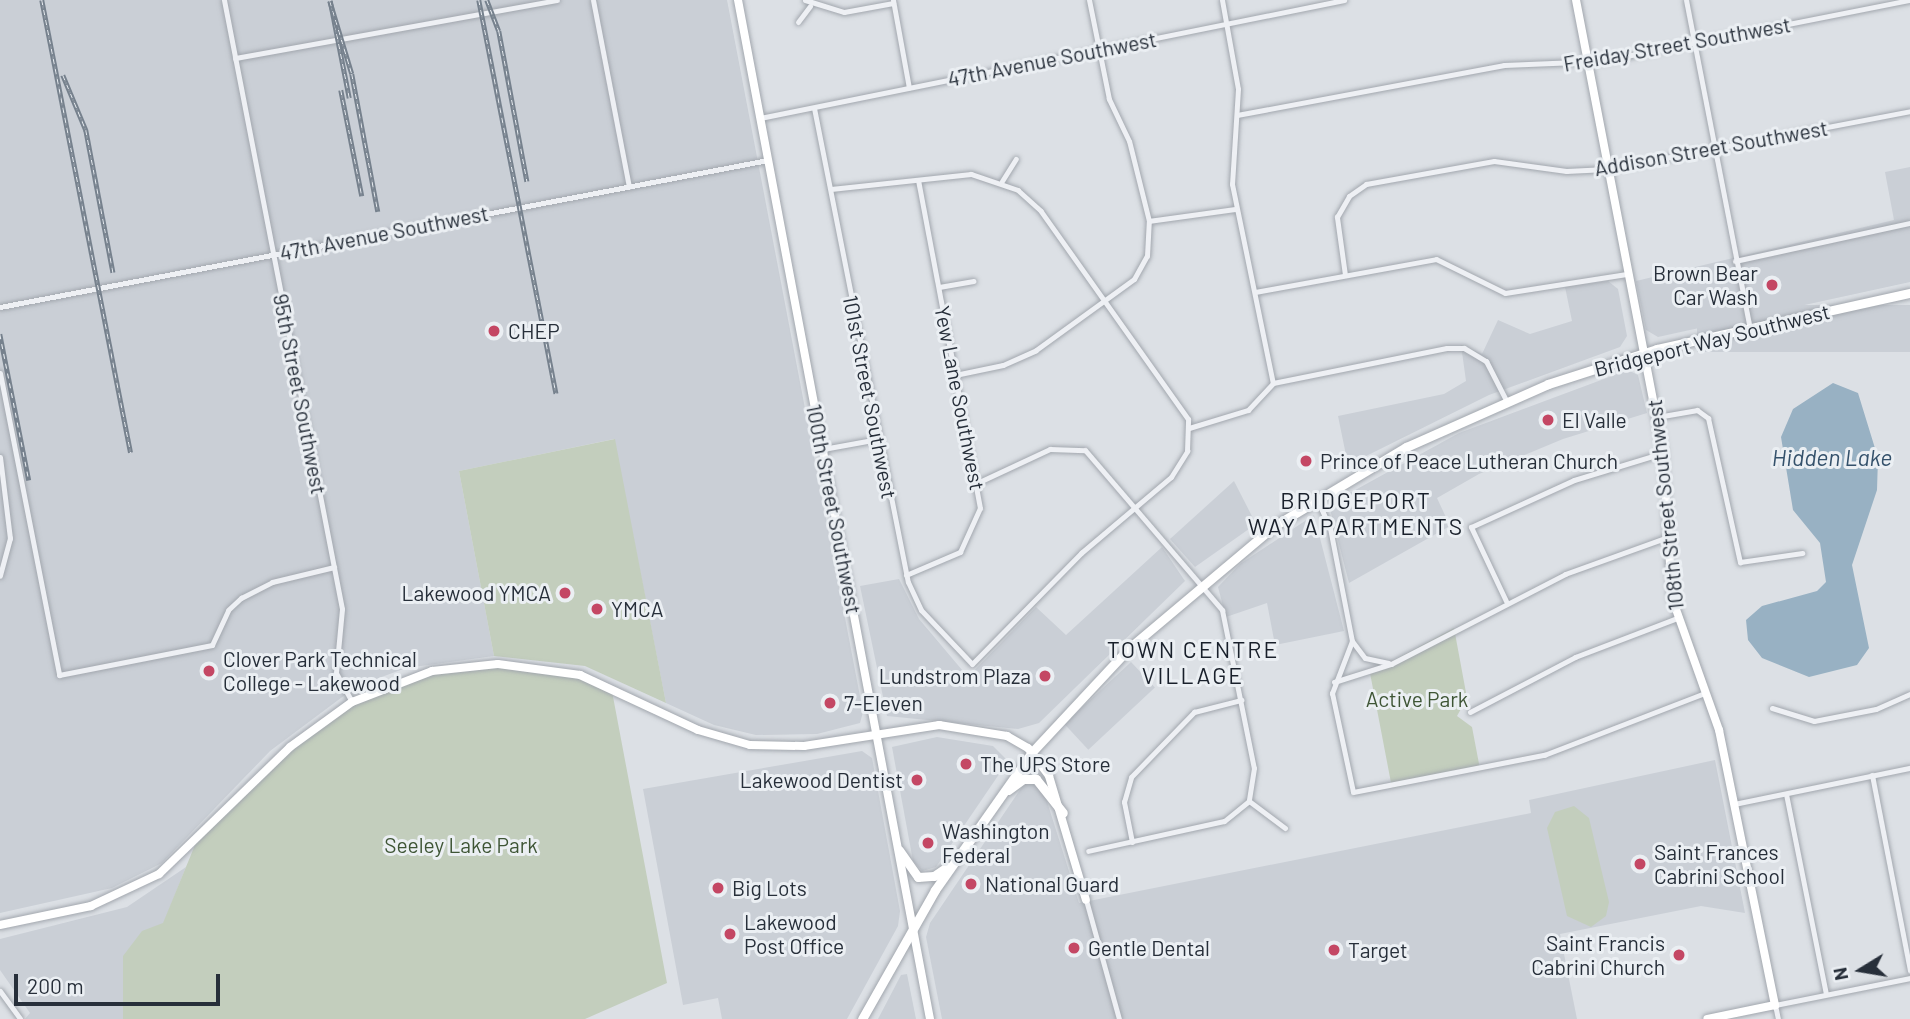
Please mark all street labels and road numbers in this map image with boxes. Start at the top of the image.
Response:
street label: Freiday Street Southwest [1561,12,1793,76]
street label: 47th Avenue Southwest [945,26,1159,92]
street label: Addison Street Southwest [1592,115,1830,181]
street label: 47th Avenue Southwest [277,200,491,266]
street label: 95th Street Southwest [268,292,332,496]
street label: 101st Street Southwest [838,293,902,501]
street label: Bridgeport Way Southwest [1592,299,1832,381]
street label: Yew Lane Southwest [930,304,990,492]
street label: 108th Street Southwest [1641,398,1689,612]
street label: 100th Street Southwest [801,402,867,616]

